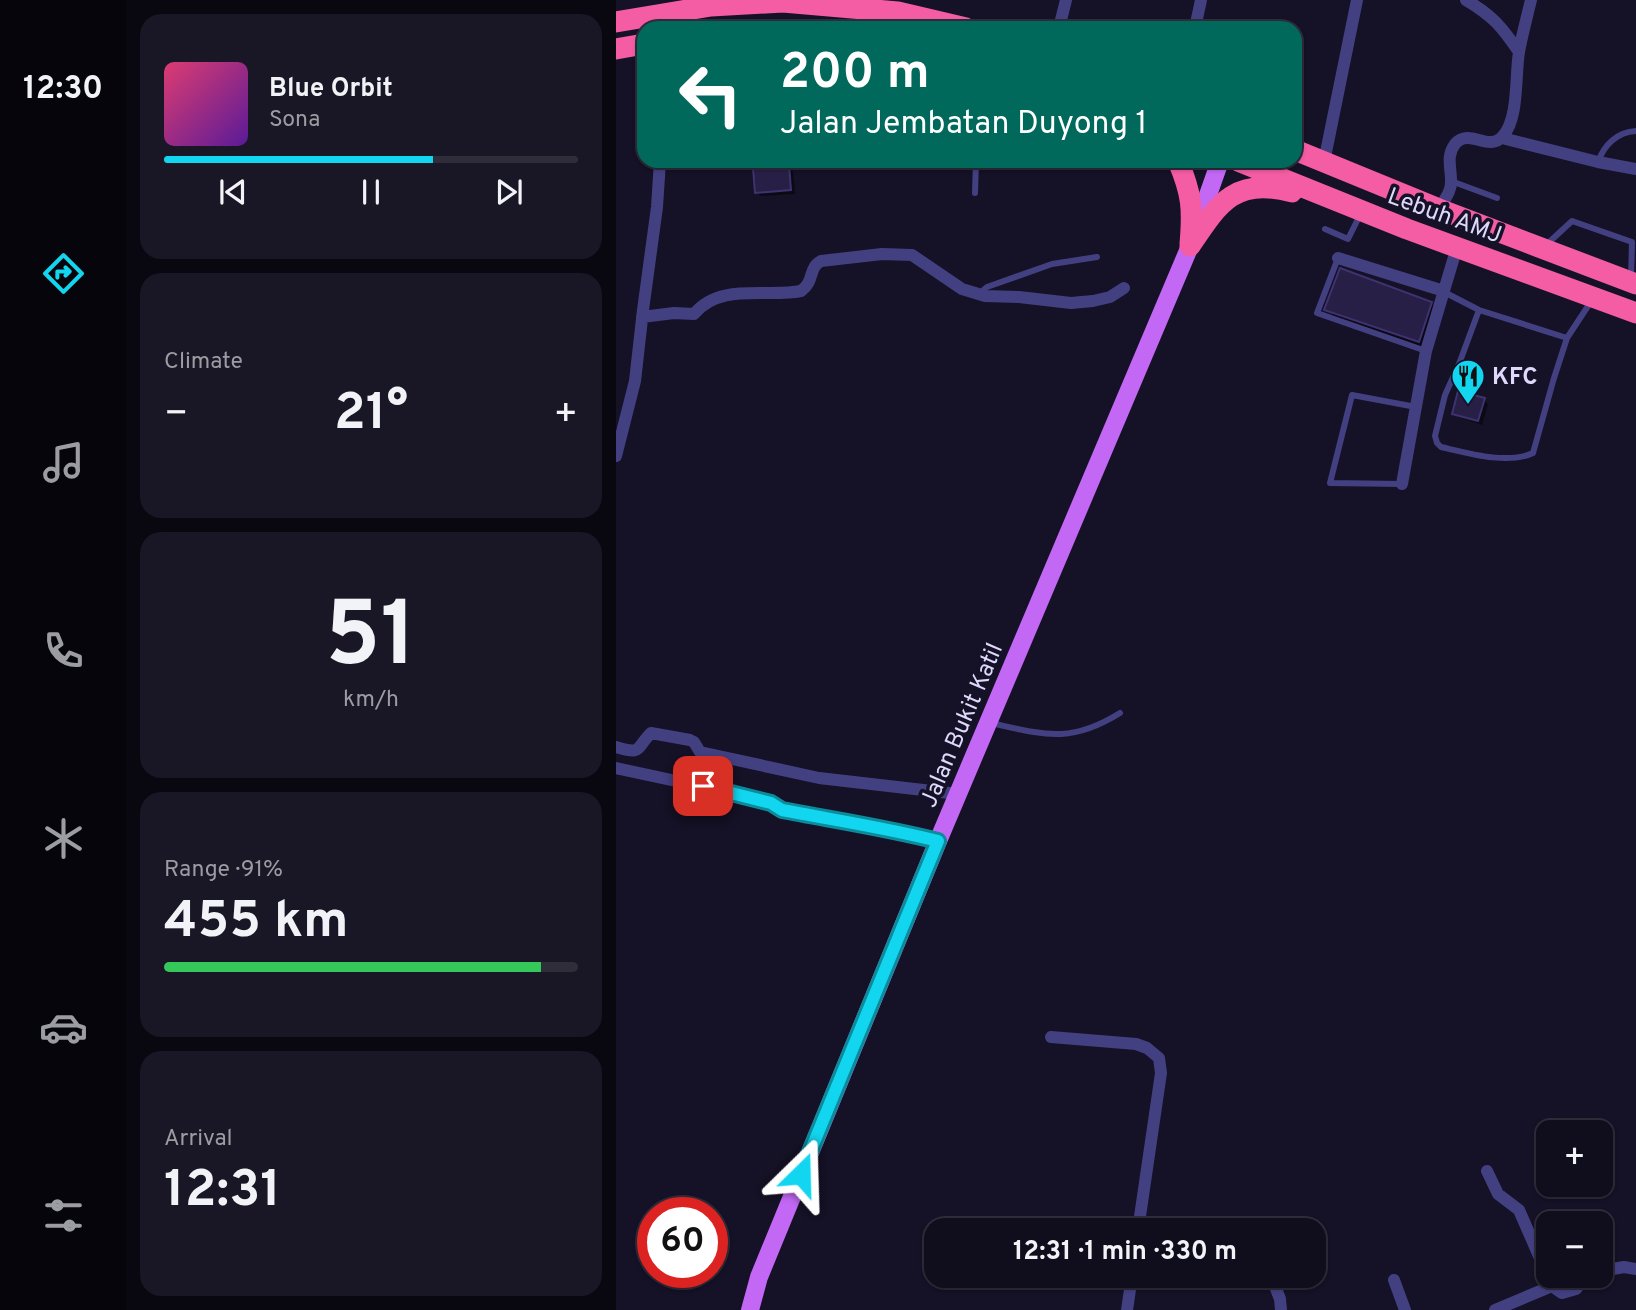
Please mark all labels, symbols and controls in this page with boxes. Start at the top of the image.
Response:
text: 200 m [780,44,930,106]
icon: left [665,49,756,140]
text: 12:30 [23,70,103,110]
text: Blue Orbit [269,73,393,106]
text: Jalan Jembatan Duyong 1 [780,105,1148,145]
text: Sona [269,106,320,135]
icon: previous [214,173,252,211]
icon: pause [352,173,390,211]
icon: next [490,173,528,211]
street label: Lebuh AMJ [1383,182,1506,251]
icon: directions [39,249,88,298]
text: Climate [164,348,243,377]
restaurant icon: KFC [1449,357,1487,406]
place label: KFC [1492,363,1538,393]
text: 21° [334,382,408,448]
text: − [164,391,189,440]
text: + [553,391,578,440]
icon: music [39,438,88,487]
text: 51 [325,583,417,698]
icon: phone [39,626,88,675]
street label: Jalan Bukit Katil [915,639,1011,812]
text: km/h [343,686,399,715]
pin [673,756,733,816]
icon: arrive [684,767,722,805]
icon: climate [39,814,88,863]
text: Range · 91% [164,856,283,885]
text: 455 km [164,890,349,956]
icon: car [39,1003,88,1052]
map controls [1536,1120,1613,1288]
button: + [1536,1120,1613,1197]
text: Arrival [164,1125,233,1154]
position arrow [764,1137,838,1211]
text: 12:31 [164,1159,281,1225]
icon: filters [39,1191,88,1240]
speed limit sign: 60 [637,1197,728,1288]
button: − [1536,1211,1613,1288]
text: 12:31 · 1 min · 330 m [1013,1236,1237,1269]

